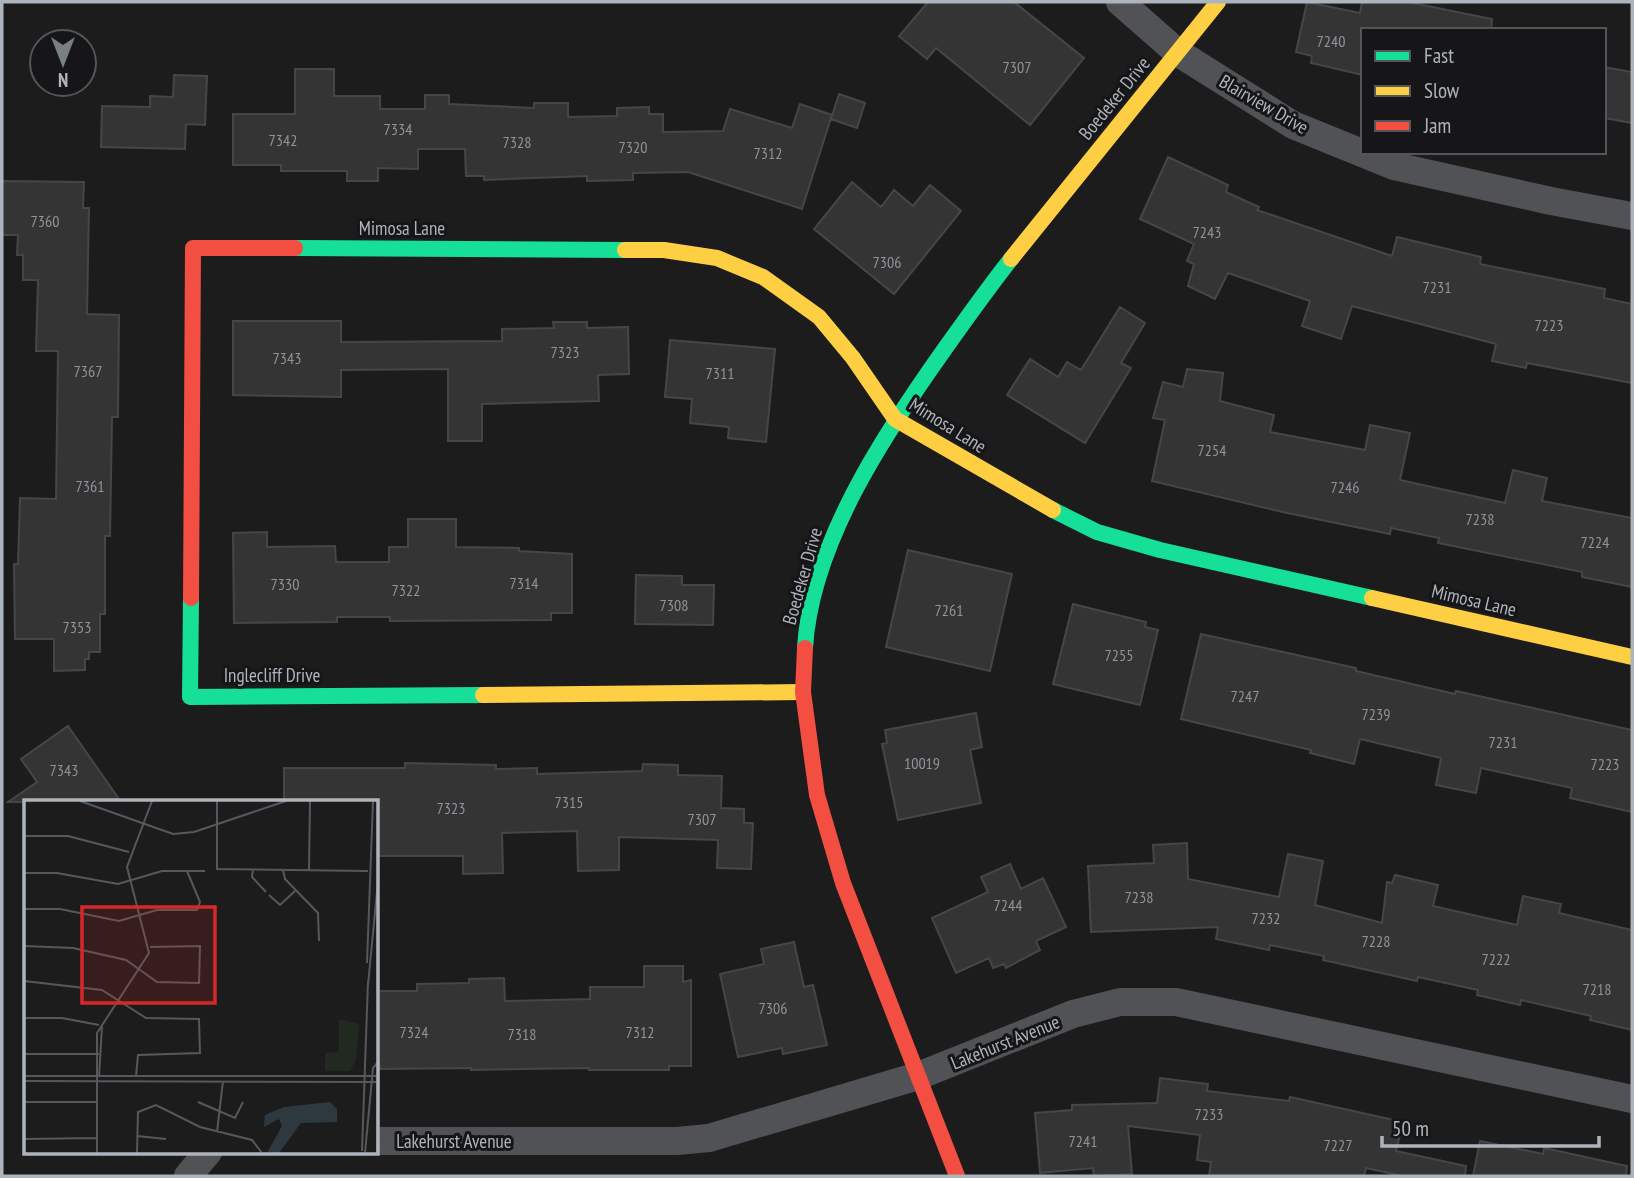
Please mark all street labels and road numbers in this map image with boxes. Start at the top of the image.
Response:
street label: Boedeker Drive [1073,52,1155,144]
street label: Blairview Drive [1215,69,1313,139]
street label: Mimosa Lane [359,216,445,240]
street label: Mimosa Lane [905,392,991,458]
street label: Boedeker Drive [777,525,827,627]
street label: Mimosa Lane [1429,579,1519,621]
street label: Inglecliff Drive [224,663,321,687]
street label: Lakehurst Avenue [947,1009,1063,1075]
street label: Lakehurst Avenue [396,1129,512,1153]

